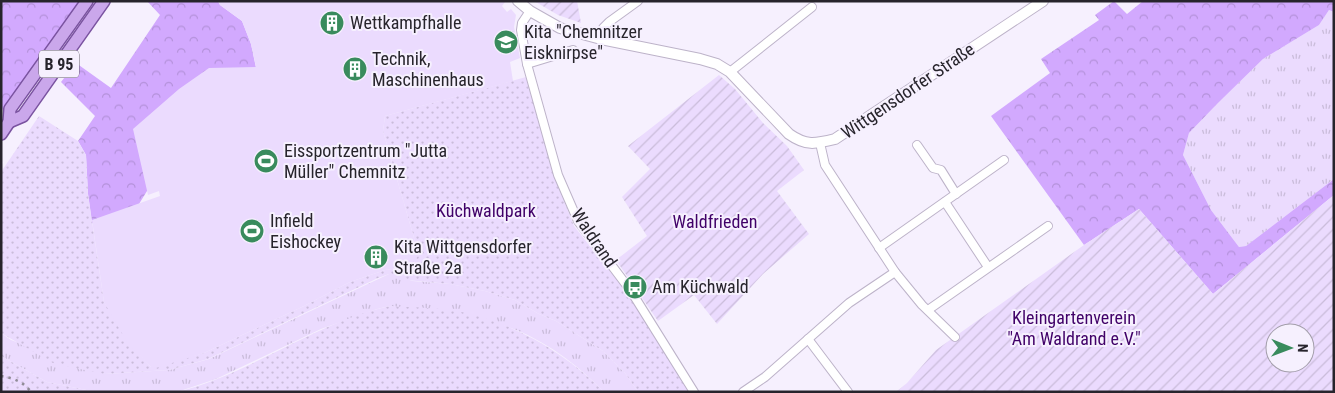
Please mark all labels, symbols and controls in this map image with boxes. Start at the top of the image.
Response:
building icon: Wettkampfhalle [319,10,345,36]
place label: Wettkampfhalle [350,12,461,33]
place label: Kita "Chemnitzer Eisknirpse" [524,21,643,63]
school or university icon: Kita "Chemnitzer Eisknirpse" [493,29,519,55]
street label: Wittgensdorfer Straße [837,38,978,143]
place label: Technik, Maschinenhaus [372,48,484,90]
road number: B 95 [39,51,79,78]
building icon: Technik, Maschinenhaus [342,56,368,82]
place label: Eissportzentrum "Jutta Müller" Chemnitz [284,140,447,182]
sports icon: Eissportzentrum "Jutta Müller" Chemnitz [253,148,279,174]
park label: Küchwaldpark [436,200,536,221]
street label: Waldrand [567,204,622,271]
place label: Infield Eishockey [270,210,342,252]
park label: Waldfrieden [673,211,757,232]
sports icon: Infield Eishockey [239,218,265,244]
place label: Kita Wittgensdorfer Straße 2a [394,236,532,278]
building icon: Kita Wittgensdorfer Straße 2a [363,244,389,270]
bus stop icon: Am Küchwald [622,274,648,300]
place label: Am Küchwald [652,276,749,297]
park label: Kleingartenverein "Am Waldrand e.V." [1007,307,1141,349]
north arrow [1265,323,1315,373]
text: N [1295,344,1311,353]

